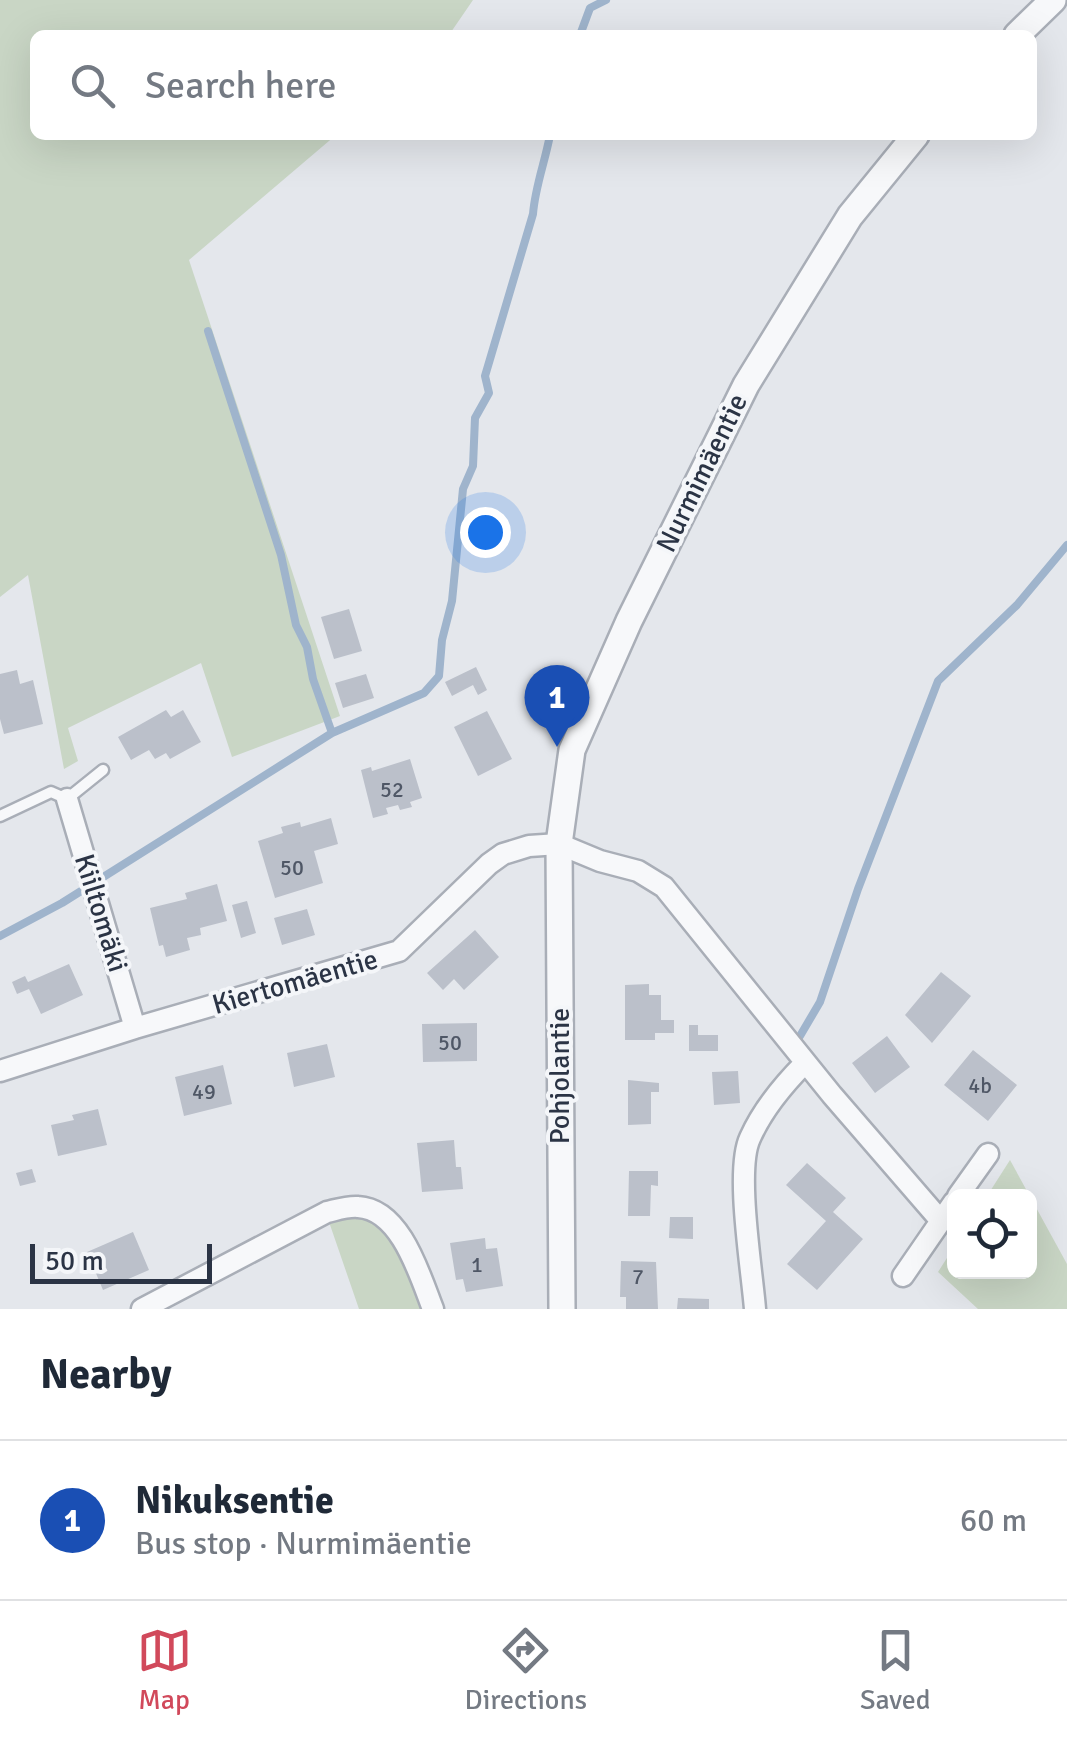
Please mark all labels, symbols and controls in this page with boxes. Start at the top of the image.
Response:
search box [30,30,1037,140]
icon: search [65,58,120,113]
text: Search here [145,62,337,109]
street label: Nurmimäentie [649,388,755,558]
your location [460,507,511,558]
pin: 1 [524,664,590,747]
house number: 52 [380,776,404,803]
street label: Kiiltomäki [67,850,135,976]
house number: 50 [280,854,304,881]
street label: Kiertomäentie [208,942,382,1022]
street label: Pohjolantie [543,1008,577,1144]
house number: 50 [438,1029,462,1056]
house number: 4b [968,1072,992,1099]
house number: 49 [192,1078,216,1105]
map controls [947,1189,1037,1279]
button: locate [947,1189,1037,1279]
scale bar [30,1239,212,1284]
text: 50 m [45,1244,104,1278]
house number: 1 [471,1251,483,1278]
house number: 7 [632,1263,644,1290]
text: Nearby [40,1349,172,1400]
text: Nikuksentie [135,1477,334,1524]
text: 1 [64,1501,81,1540]
text: 60 m [960,1501,1027,1540]
text: Bus stop · Nurmimäentie [135,1524,472,1563]
tab: Map [137,1623,192,1717]
tab: Directions [465,1623,587,1717]
tab: Saved [860,1623,930,1717]

